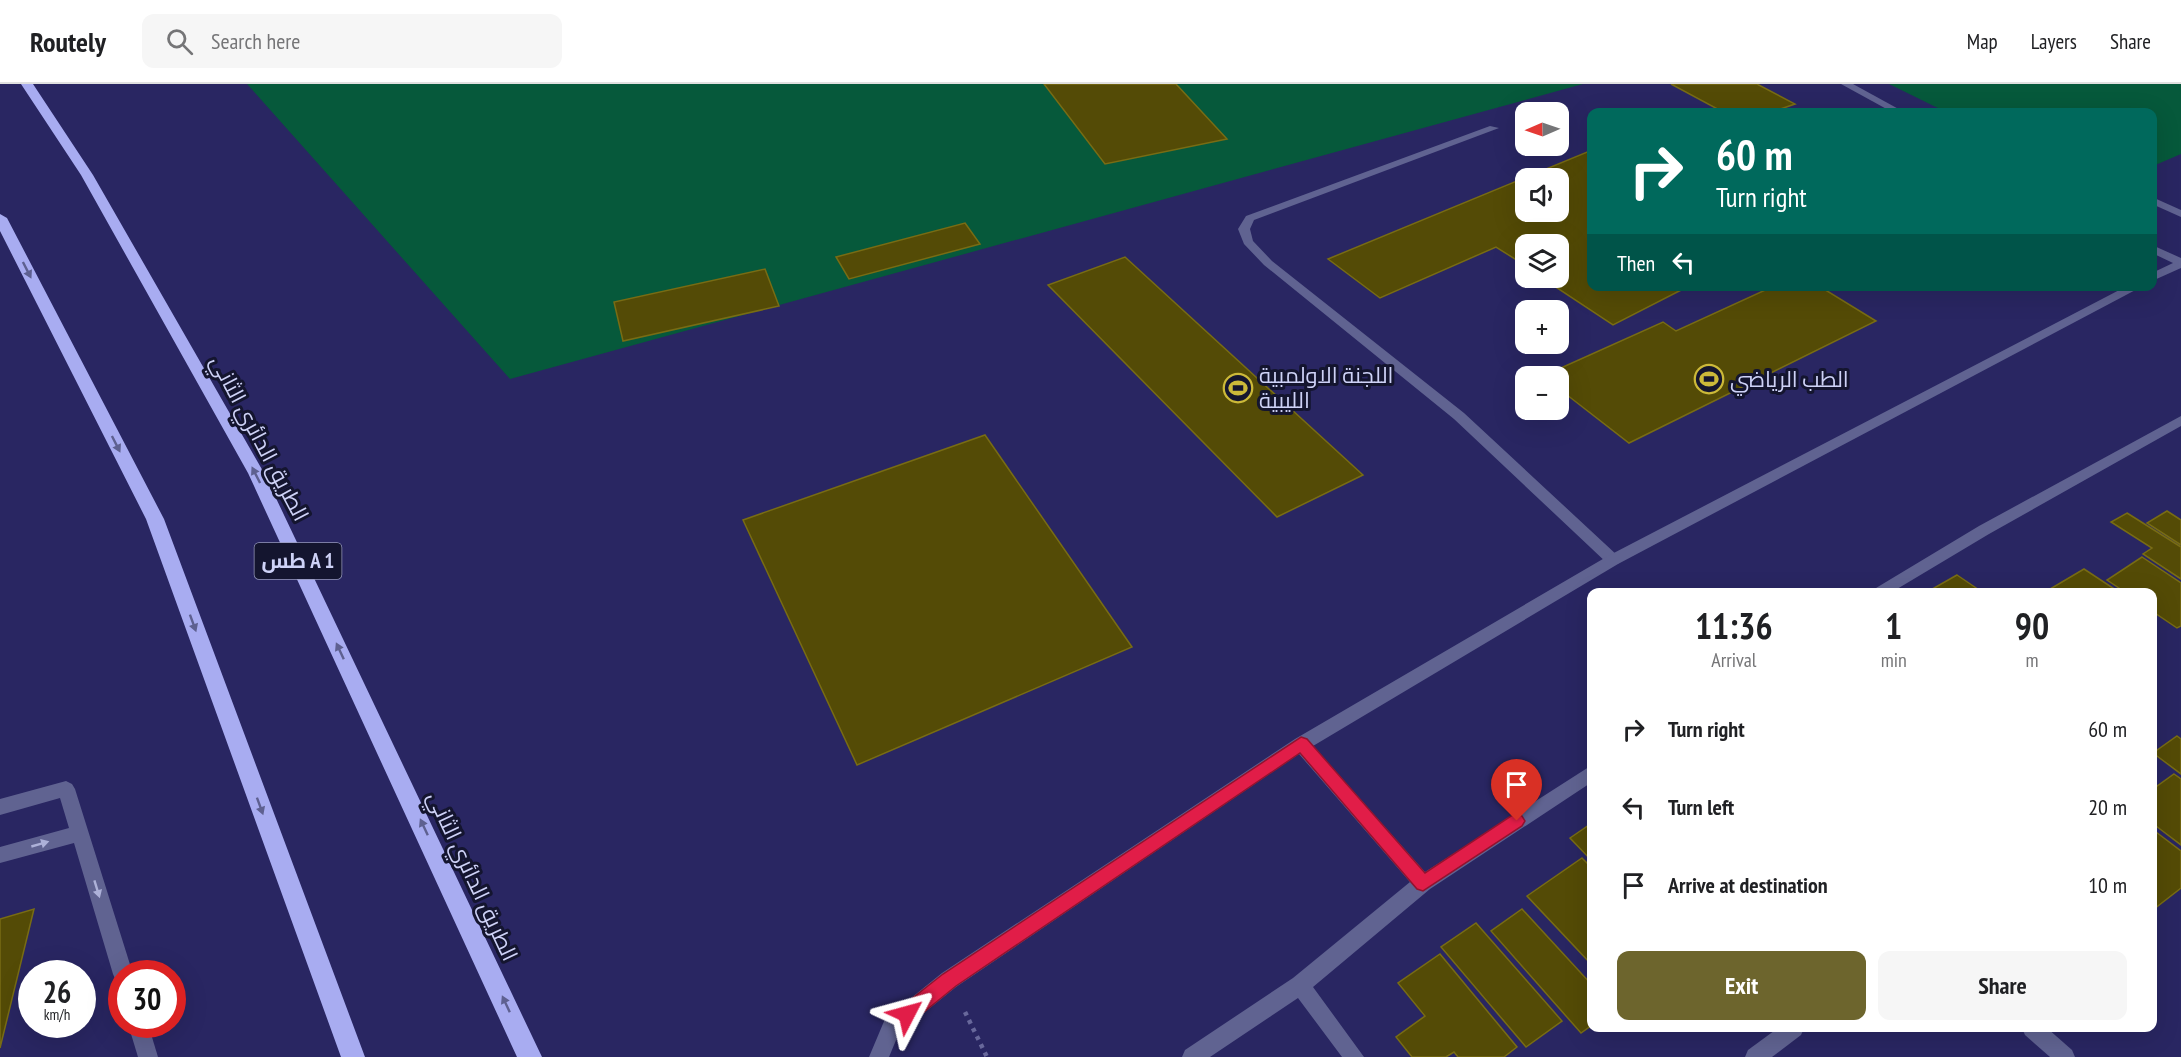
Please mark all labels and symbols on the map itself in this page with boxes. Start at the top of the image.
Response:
north arrow [1515,102,1569,156]
one-way arrow [22,262,32,279]
street label: الطريق الدائري الثاني [202,350,316,527]
place label: اللجنة الاولمبية الليبية [1259,361,1393,414]
sports icon: الطب الرياضي [1693,363,1725,395]
place label: الطب الرياضي [1730,365,1849,396]
sports icon: اللجنة الاولمبية الليبية [1222,372,1254,404]
one-way arrow [112,435,121,452]
one-way arrow [252,466,261,483]
road number: طس A 1 [254,543,342,579]
one-way arrow [188,614,198,632]
one-way arrow [336,642,345,659]
pin [1491,759,1542,821]
street label: الطريق الدائري الثاني [419,787,525,966]
one-way arrow [255,797,265,815]
one-way arrow [419,817,429,835]
one-way arrow [31,839,49,848]
one-way arrow [92,880,102,898]
speed limit sign: 30 [108,960,186,1038]
position arrow [875,982,939,1046]
one-way arrow [501,995,510,1012]

